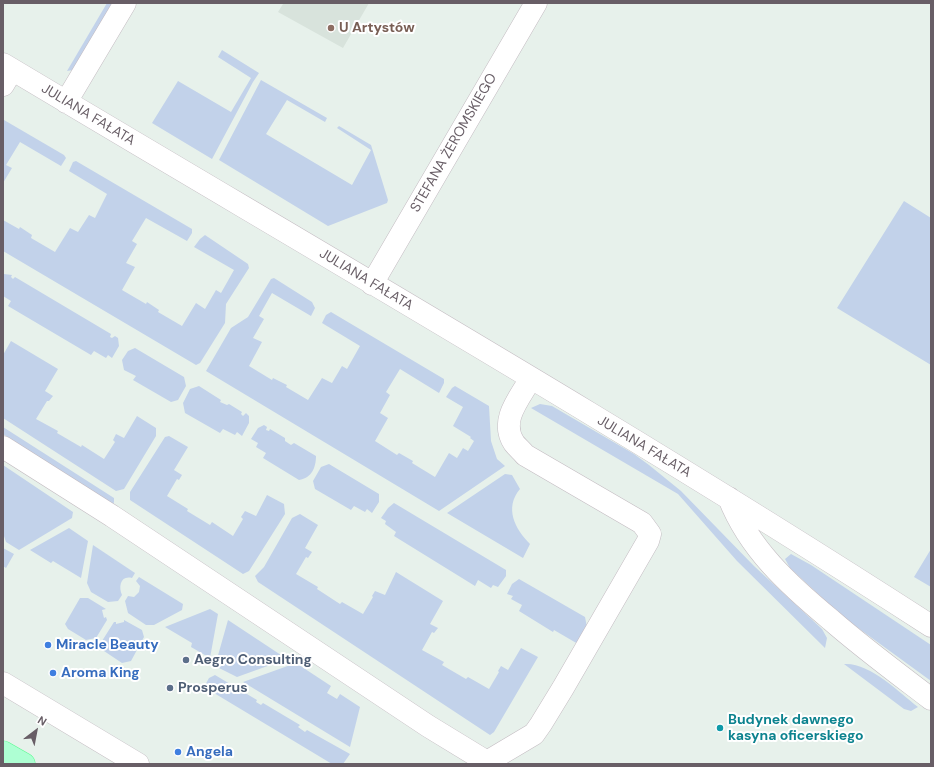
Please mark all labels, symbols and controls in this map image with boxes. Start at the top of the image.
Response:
place label: U Artystów [339,20,415,36]
marker: U Artystów [326,23,336,33]
street label: STEFANA ŻEROMSKIEGO [407,71,501,215]
street label: JULIANA FAŁATA [38,80,138,150]
street label: JULIANA FAŁATA [316,245,416,315]
street label: JULIANA FAŁATA [594,412,694,482]
place label: Miracle Beauty [56,637,159,653]
marker: Miracle Beauty [43,640,53,650]
place label: Aegro Consulting [194,652,312,668]
marker: Aegro Consulting [181,655,191,665]
place label: Aroma King [61,665,140,681]
marker: Aroma King [48,668,58,678]
place label: Prosperus [178,680,248,696]
marker: Prosperus [165,683,175,693]
north arrow [16,711,56,751]
place label: Budynek dawnego kasyna oficerskiego [728,712,864,744]
text: N [35,713,49,729]
marker: Budynek dawnego kasyna oficerskiego [715,723,725,733]
place label: Angela [186,744,233,760]
marker: Angela [173,747,183,757]

